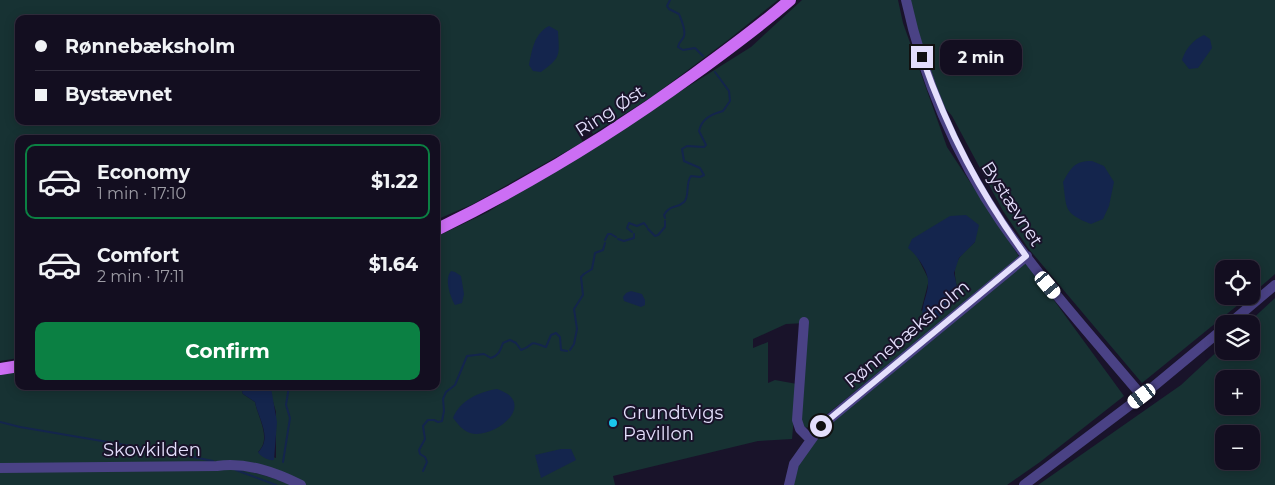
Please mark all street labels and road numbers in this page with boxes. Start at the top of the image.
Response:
street label: Ring Øst [571,80,649,142]
street label: Bystævnet [976,157,1048,251]
street label: Rønnebæksholm [840,275,974,393]
street label: Skovkilden [103,439,201,461]

